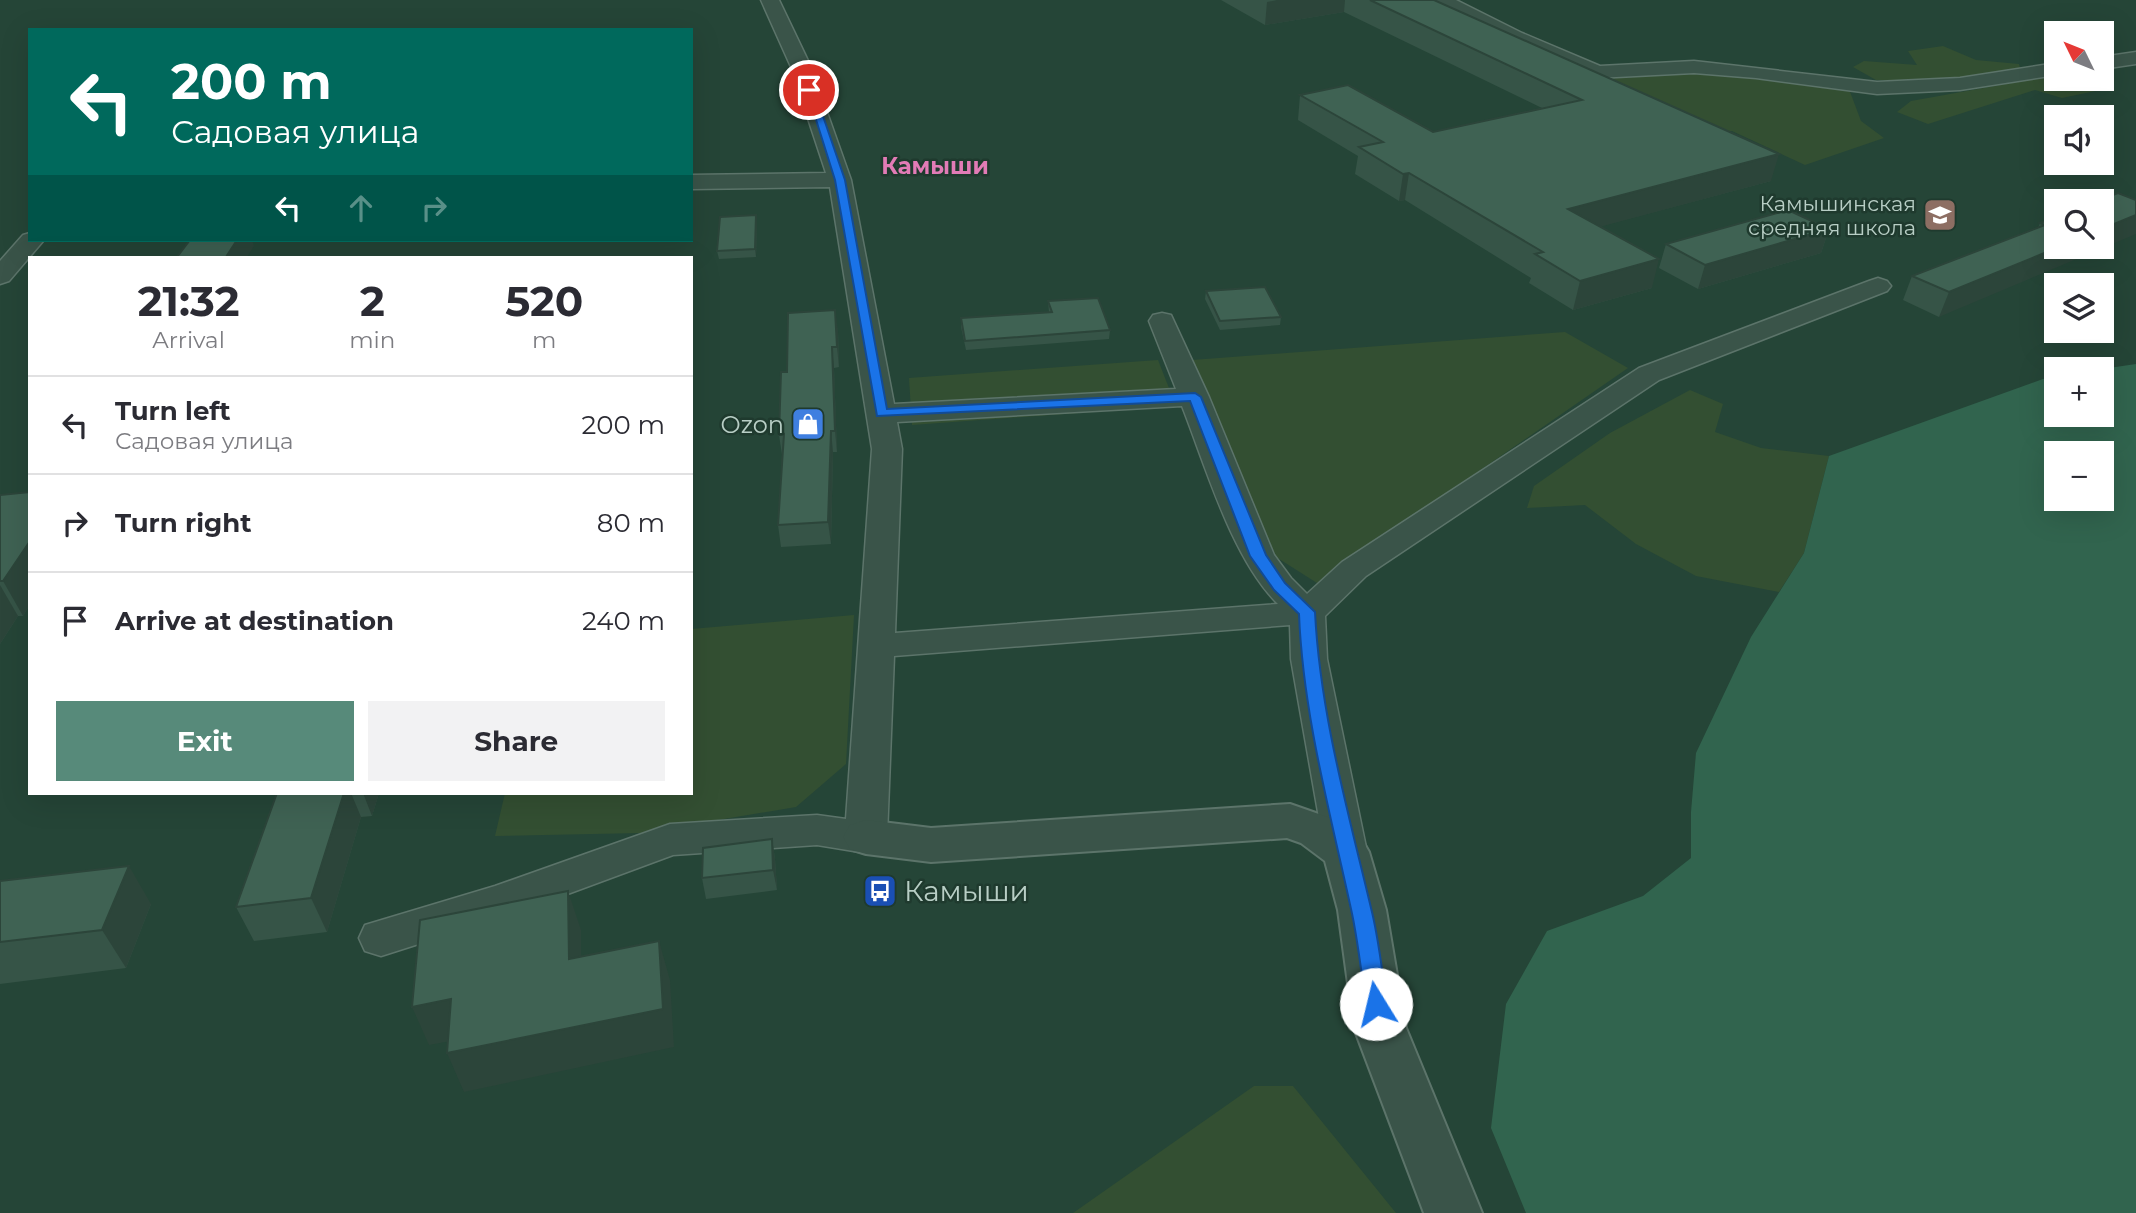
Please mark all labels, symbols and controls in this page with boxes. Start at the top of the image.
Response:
north arrow [2044,21,2114,91]
map controls [2044,21,2114,511]
text: 200 m [171,52,332,111]
icon: left [56,56,147,147]
pin [779,60,839,120]
icon: arrive [790,71,828,109]
button: sound [2044,105,2114,175]
text: Садовая улица [171,112,419,151]
district label: Камыши [881,152,989,180]
icon: left [269,189,307,227]
icon: ahead [342,189,380,227]
icon: right [415,189,453,227]
button: search [2044,189,2114,259]
place label: Камышинская средняя школа [1748,191,1916,240]
school or university icon: Камышинская средняя школа [1921,196,1959,234]
button: layers [2044,273,2114,343]
text: 21:32 [138,275,239,327]
text: 2 [360,275,385,327]
text: 520 [505,275,583,327]
text: Arrival [152,326,225,354]
text: min [349,326,395,354]
text: m [532,326,556,354]
button: + [2044,357,2114,427]
text: Turn left [115,395,231,427]
shop icon: Ozon [789,405,827,443]
icon: left [56,406,94,444]
text: 200 m [581,409,665,441]
place label: Ozon [721,410,784,439]
text: Садовая улица [115,427,293,455]
button: − [2044,441,2114,511]
icon: right [56,504,94,542]
text: Turn right [115,507,251,539]
text: 80 m [597,507,665,539]
icon: arrive [56,602,94,640]
text: Arrive at destination [115,605,394,637]
text: 240 m [582,605,665,637]
button: Exit [56,701,354,781]
button: Share [368,701,665,781]
bus stop icon: Камыши [861,872,899,910]
place label: Камыши [904,874,1029,908]
position arrow [1339,967,1413,1041]

